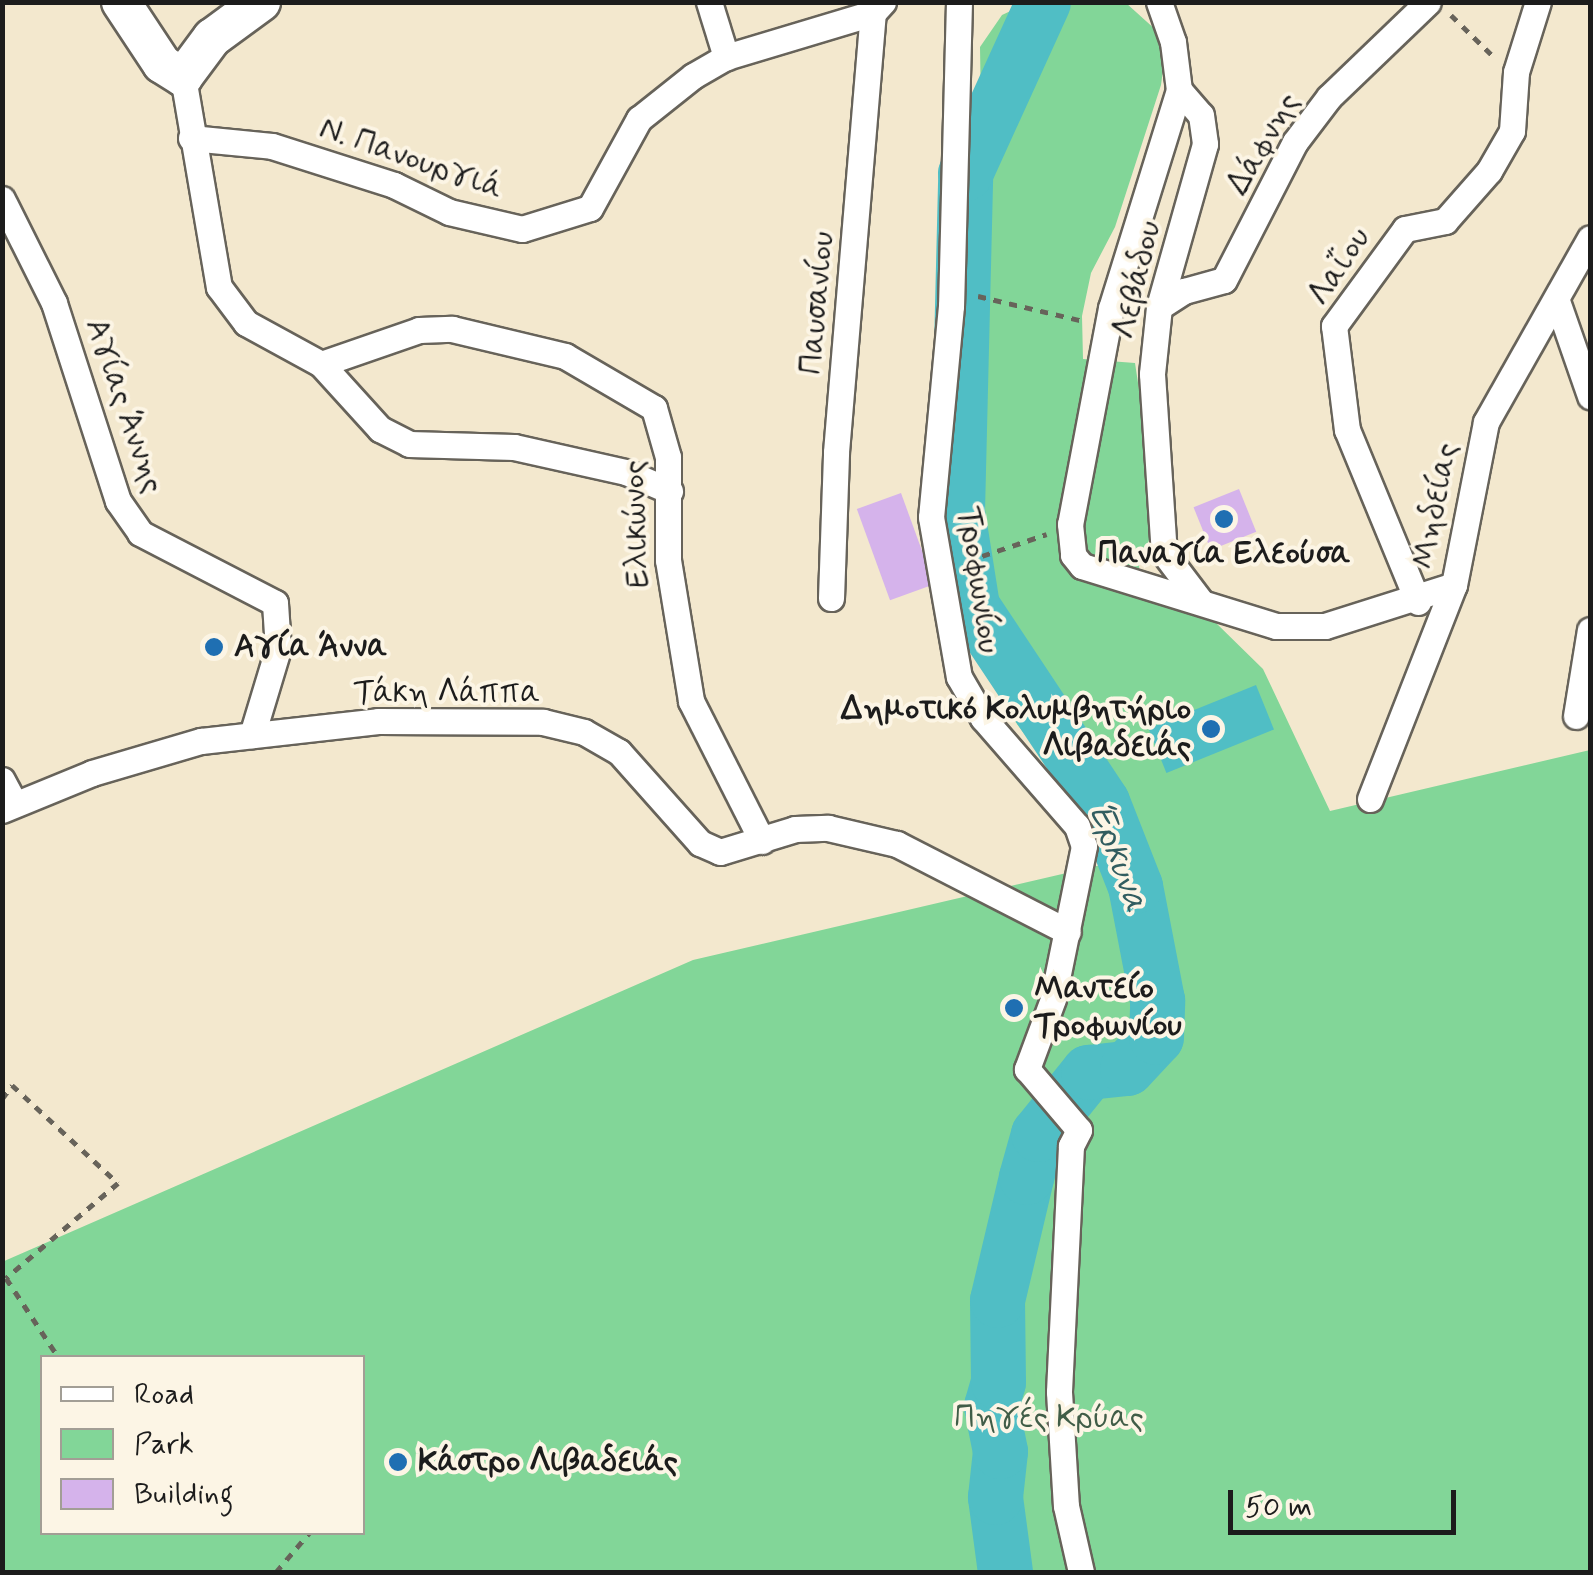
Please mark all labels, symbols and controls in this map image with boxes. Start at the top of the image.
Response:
street label: Δάφνης [1219,86,1309,202]
street label: Ν. Πανουργιά [314,110,508,208]
street label: Λεβάδου [1106,217,1170,343]
street label: Λαΐου [1301,221,1379,313]
street label: Παυσανίου [793,230,843,376]
street label: Αγίας Άννης [76,314,172,498]
street label: Μηδείας [1405,440,1467,572]
street label: Ελικώνος [616,459,658,589]
street label: Τροφωνίου [949,504,1007,656]
marker: Παναγία Ελεούσα [1213,508,1235,530]
place label: Παναγία Ελεούσα [1097,535,1351,573]
place label: Αγία Άννα [234,628,388,666]
marker: Αγία Άννα [203,636,225,658]
street label: Τάκη Λάππα [354,674,540,712]
place label: Δημοτικό Κολυμβητήριο Λιβαδειάς [841,692,1191,767]
marker: Δημοτικό Κολυμβητήριο Λιβαδειάς [1200,718,1222,740]
water label: Έρκυνα [1079,796,1157,918]
place label: Μαντείο Τροφωνίου [1034,971,1182,1046]
marker: Μαντείο Τροφωνίου [1003,997,1025,1019]
legend [40,1355,365,1535]
text: Road [134,1375,194,1414]
park label: Πηγές Κρύας [954,1399,1144,1437]
text: Park [134,1425,194,1464]
place label: Κάστρο Λιβαδειάς [418,1443,678,1481]
marker: Κάστρο Λιβαδειάς [387,1451,409,1473]
scale bar [1233,1470,1460,1532]
text: Building [134,1475,233,1514]
text: 50 m [1245,1488,1312,1527]

